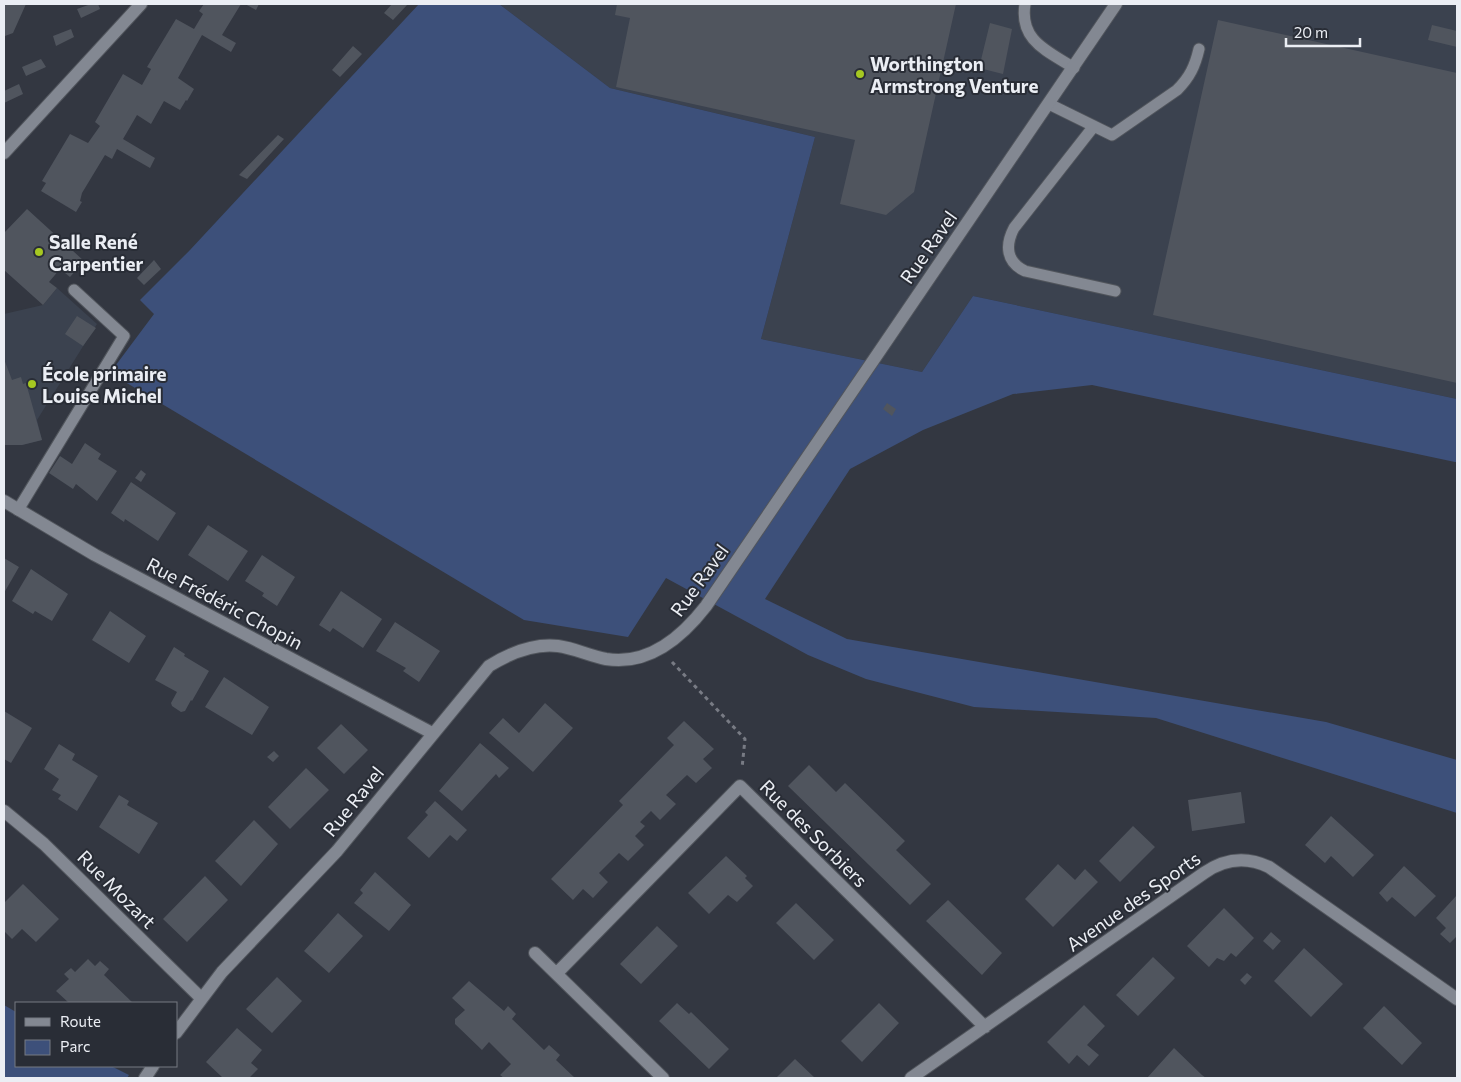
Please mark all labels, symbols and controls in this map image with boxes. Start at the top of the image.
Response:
scale bar [1286,15,1360,47]
text: 20 m [1294,23,1328,41]
place label: Worthington Armstrong Venture [870,52,1038,97]
marker: Worthington Armstrong Venture [854,68,866,80]
street label: Rue Ravel [895,206,961,288]
place label: Salle René Carpentier [49,230,143,275]
marker: Salle René Carpentier [33,246,45,258]
place label: École primaire Louise Michel [42,362,167,407]
marker: École primaire Louise Michel [26,378,38,390]
street label: Rue Ravel [665,539,733,621]
street label: Rue Frédéric Chopin [143,552,307,654]
street label: Rue Ravel [318,761,388,841]
street label: Rue des Sorbiers [756,775,872,891]
street label: Rue Mozart [73,845,161,933]
street label: Avenue des Sports [1062,846,1204,956]
legend [15,1002,178,1067]
text: Route [60,1012,101,1030]
text: Parc [60,1037,90,1055]

